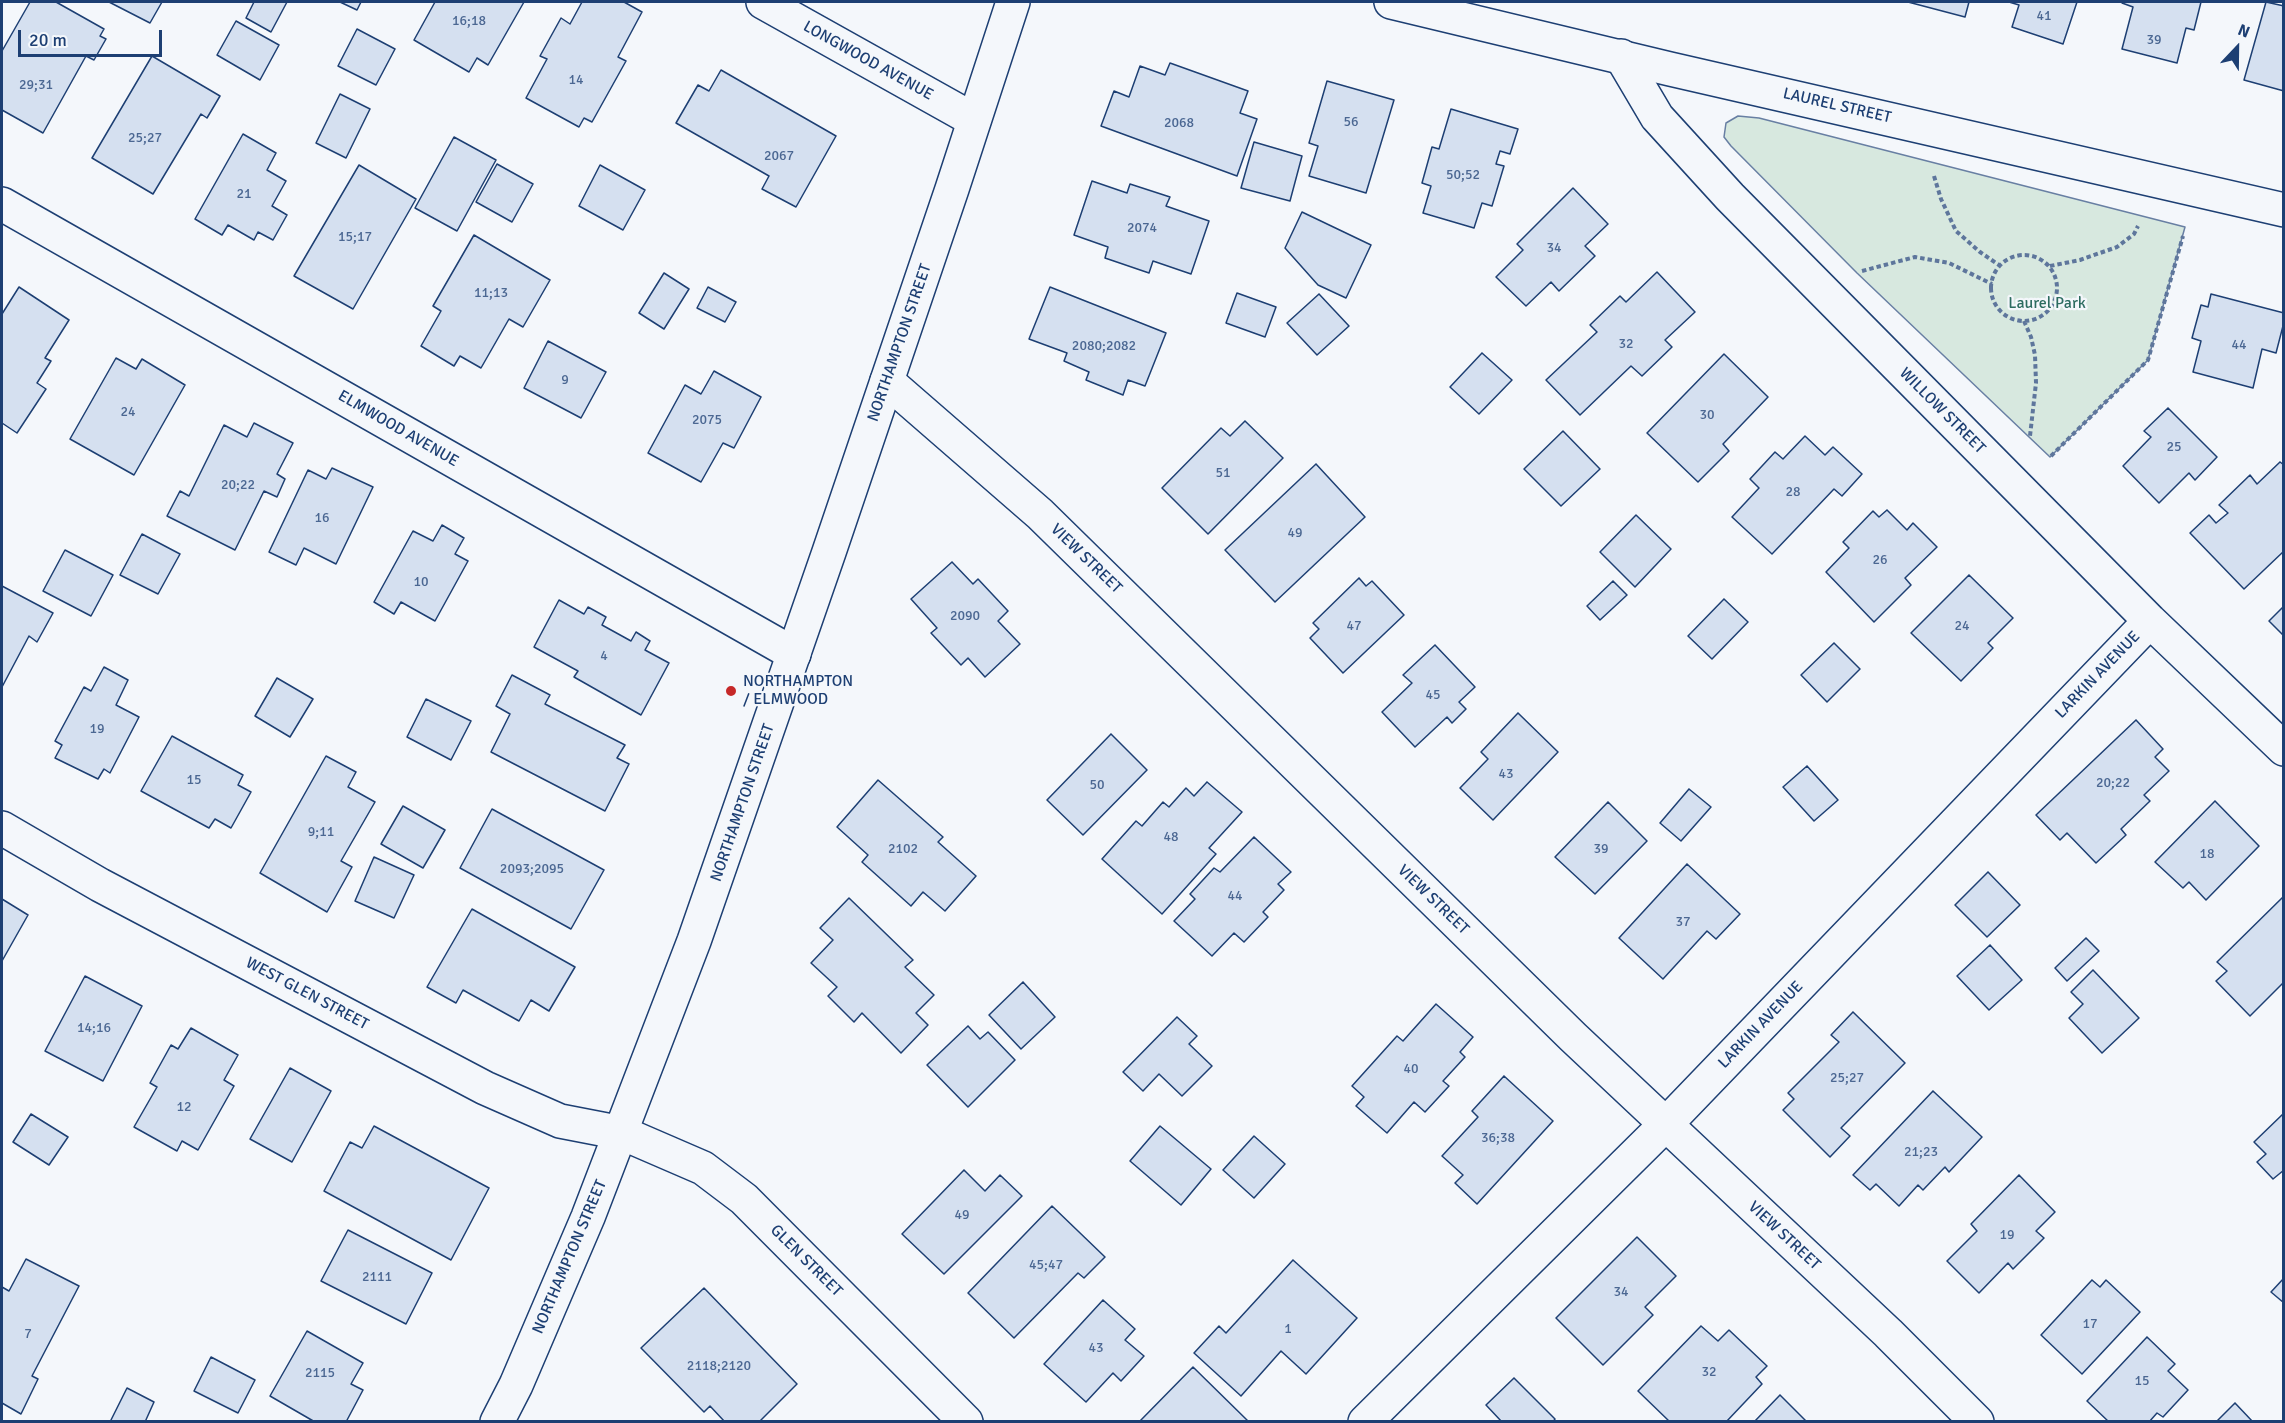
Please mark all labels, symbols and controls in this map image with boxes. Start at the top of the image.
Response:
house number: 41 [2036,8,2052,24]
house number: 16;18 [452,13,486,29]
street label: LONGWOOD AVENUE [800,17,936,105]
scale bar [21,18,165,56]
north arrow [2207,18,2267,78]
text: N [2235,20,2253,43]
text: 20 m [29,29,67,51]
house number: 39 [2146,32,2162,48]
house number: 14 [568,72,584,88]
house number: 29;31 [19,77,53,93]
street label: LAUREL STREET [1781,84,1893,128]
house number: 56 [1343,114,1359,130]
house number: 2068 [1164,115,1194,131]
house number: 25;27 [128,130,162,146]
house number: 2067 [764,148,794,164]
house number: 50;52 [1446,167,1480,183]
house number: 21 [236,186,252,202]
house number: 2074 [1127,220,1157,236]
house number: 15;17 [338,229,372,245]
house number: 34 [1546,240,1562,256]
street label: NORTHAMPTON STREET [864,262,936,424]
house number: 11;13 [474,285,508,301]
park label: Laurel Park [2008,294,2086,314]
house number: 32 [1618,336,1634,352]
house number: 44 [2231,337,2247,353]
house number: 2080;2082 [1072,338,1136,354]
street label: WILLOW STREET [1895,364,1989,458]
house number: 9 [561,372,569,388]
street label: ELMWOOD AVENUE [334,387,462,471]
house number: 24 [120,404,136,420]
house number: 30 [1699,407,1715,423]
house number: 2075 [692,412,722,428]
house number: 25 [2166,439,2182,455]
house number: 51 [1215,465,1231,481]
house number: 20;22 [221,477,255,493]
house number: 28 [1785,484,1801,500]
house number: 16 [314,510,330,526]
street label: VIEW STREET [1046,520,1126,598]
house number: 49 [1287,525,1303,541]
house number: 26 [1872,552,1888,568]
house number: 10 [413,574,429,590]
house number: 2090 [950,608,980,624]
house number: 47 [1346,618,1362,634]
house number: 24 [1954,618,1970,634]
street label: LARKIN AVENUE [2051,627,2145,723]
house number: 4 [600,648,608,664]
place label: NORTHAMPTON / ELMWOOD [743,672,853,710]
marker: NORTHAMPTON / ELMWOOD [724,684,738,698]
house number: 45 [1425,687,1441,703]
house number: 19 [89,721,105,737]
street label: NORTHAMPTON STREET [707,722,779,884]
house number: 43 [1498,766,1514,782]
house number: 15 [186,772,202,788]
house number: 20;22 [2096,775,2130,791]
house number: 50 [1089,777,1105,793]
house number: 9;11 [308,824,334,840]
house number: 48 [1163,829,1179,845]
house number: 2102 [888,841,918,857]
house number: 39 [1593,841,1609,857]
house number: 18 [2199,846,2215,862]
house number: 2093;2095 [500,861,564,877]
street label: VIEW STREET [1393,861,1473,939]
house number: 44 [1227,888,1243,904]
house number: 37 [1675,914,1691,930]
street label: WEST GLEN STREET [242,954,372,1034]
street label: LARKIN AVENUE [1714,977,1808,1073]
house number: 14;16 [77,1020,111,1036]
house number: 40 [1403,1061,1419,1077]
house number: 25;27 [1830,1070,1864,1086]
house number: 12 [176,1099,192,1115]
house number: 36;38 [1481,1130,1515,1146]
house number: 21;23 [1904,1144,1938,1160]
street label: NORTHAMPTON STREET [529,1177,611,1337]
street label: VIEW STREET [1744,1198,1824,1274]
house number: 49 [954,1207,970,1223]
street label: GLEN STREET [766,1221,846,1301]
house number: 19 [1999,1227,2015,1243]
house number: 45;47 [1029,1257,1063,1273]
house number: 2111 [362,1269,392,1285]
house number: 34 [1613,1284,1629,1300]
house number: 17 [2082,1316,2098,1332]
house number: 1 [1284,1321,1292,1337]
house number: 7 [24,1326,32,1342]
house number: 43 [1088,1340,1104,1356]
house number: 2118;2120 [687,1358,751,1374]
house number: 32 [1701,1364,1717,1380]
house number: 2115 [305,1365,335,1381]
house number: 15 [2134,1373,2150,1389]

